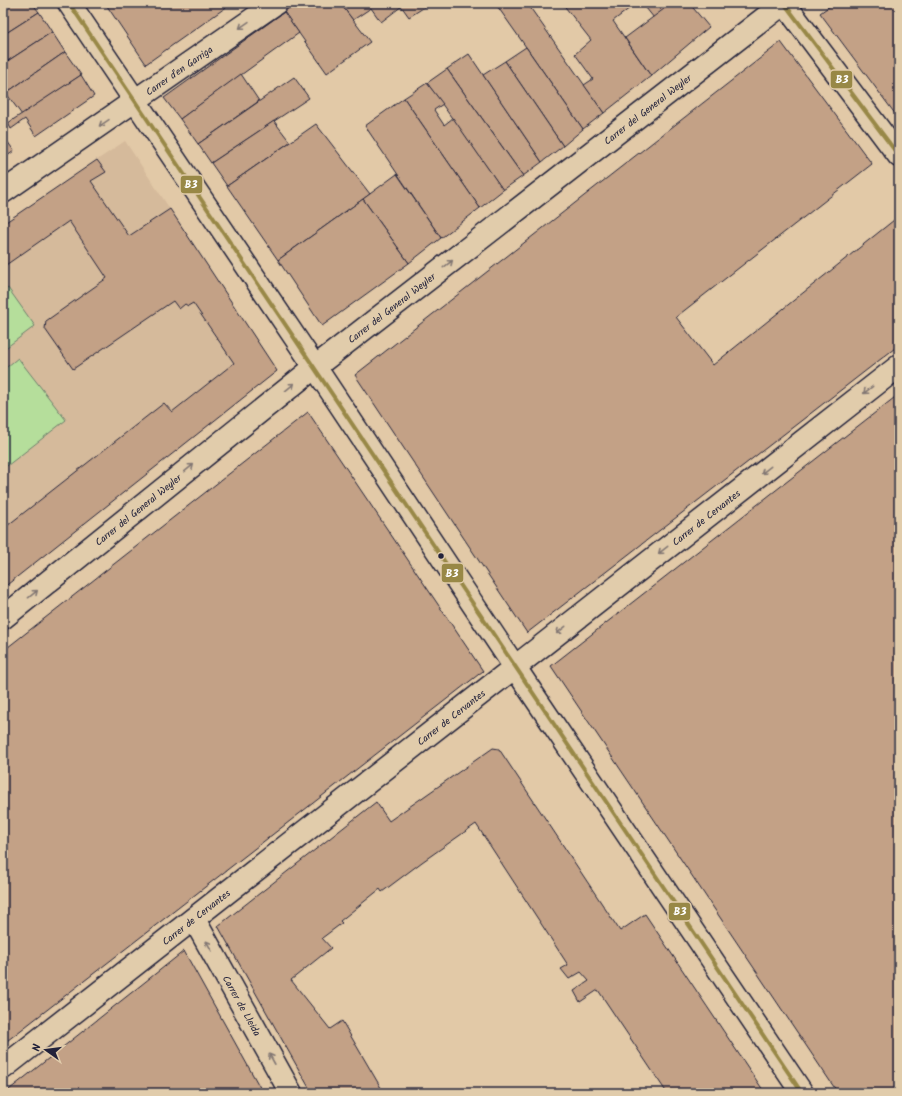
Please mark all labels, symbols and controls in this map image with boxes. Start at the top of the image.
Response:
one-way arrow [238,21,249,29]
street label: Carrer d'en Garriga [143,42,217,100]
street label: Carrer del General Weyler [601,70,696,149]
line badge: B3 [830,70,853,89]
text: B3 [836,71,848,89]
one-way arrow [99,119,110,127]
line badge: B3 [180,175,203,194]
text: B3 [185,176,197,194]
one-way arrow [442,259,453,268]
street label: Carrer del General Weyler [345,269,440,348]
one-way arrow [285,382,296,391]
one-way arrow [863,385,874,394]
one-way arrow [184,464,195,473]
one-way arrow [760,465,771,474]
street label: Carrer del General Weyler [92,470,186,550]
street label: Carrer de Cervantes [669,486,745,550]
one-way arrow [658,545,669,554]
unlabelled marker [436,551,446,561]
line badge: B3 [441,563,464,583]
text: B3 [446,565,458,583]
one-way arrow [28,589,39,598]
one-way arrow [555,625,566,634]
street label: Carrer de Cervantes [414,685,490,750]
street label: Carrer de Cervantes [159,885,235,950]
line badge: B3 [668,902,691,921]
text: B3 [674,903,686,921]
one-way arrow [204,940,212,952]
street label: Carrer de Lleida [218,973,265,1039]
north arrow [26,1030,66,1070]
text: N [28,1042,47,1053]
one-way arrow [268,1053,276,1065]

